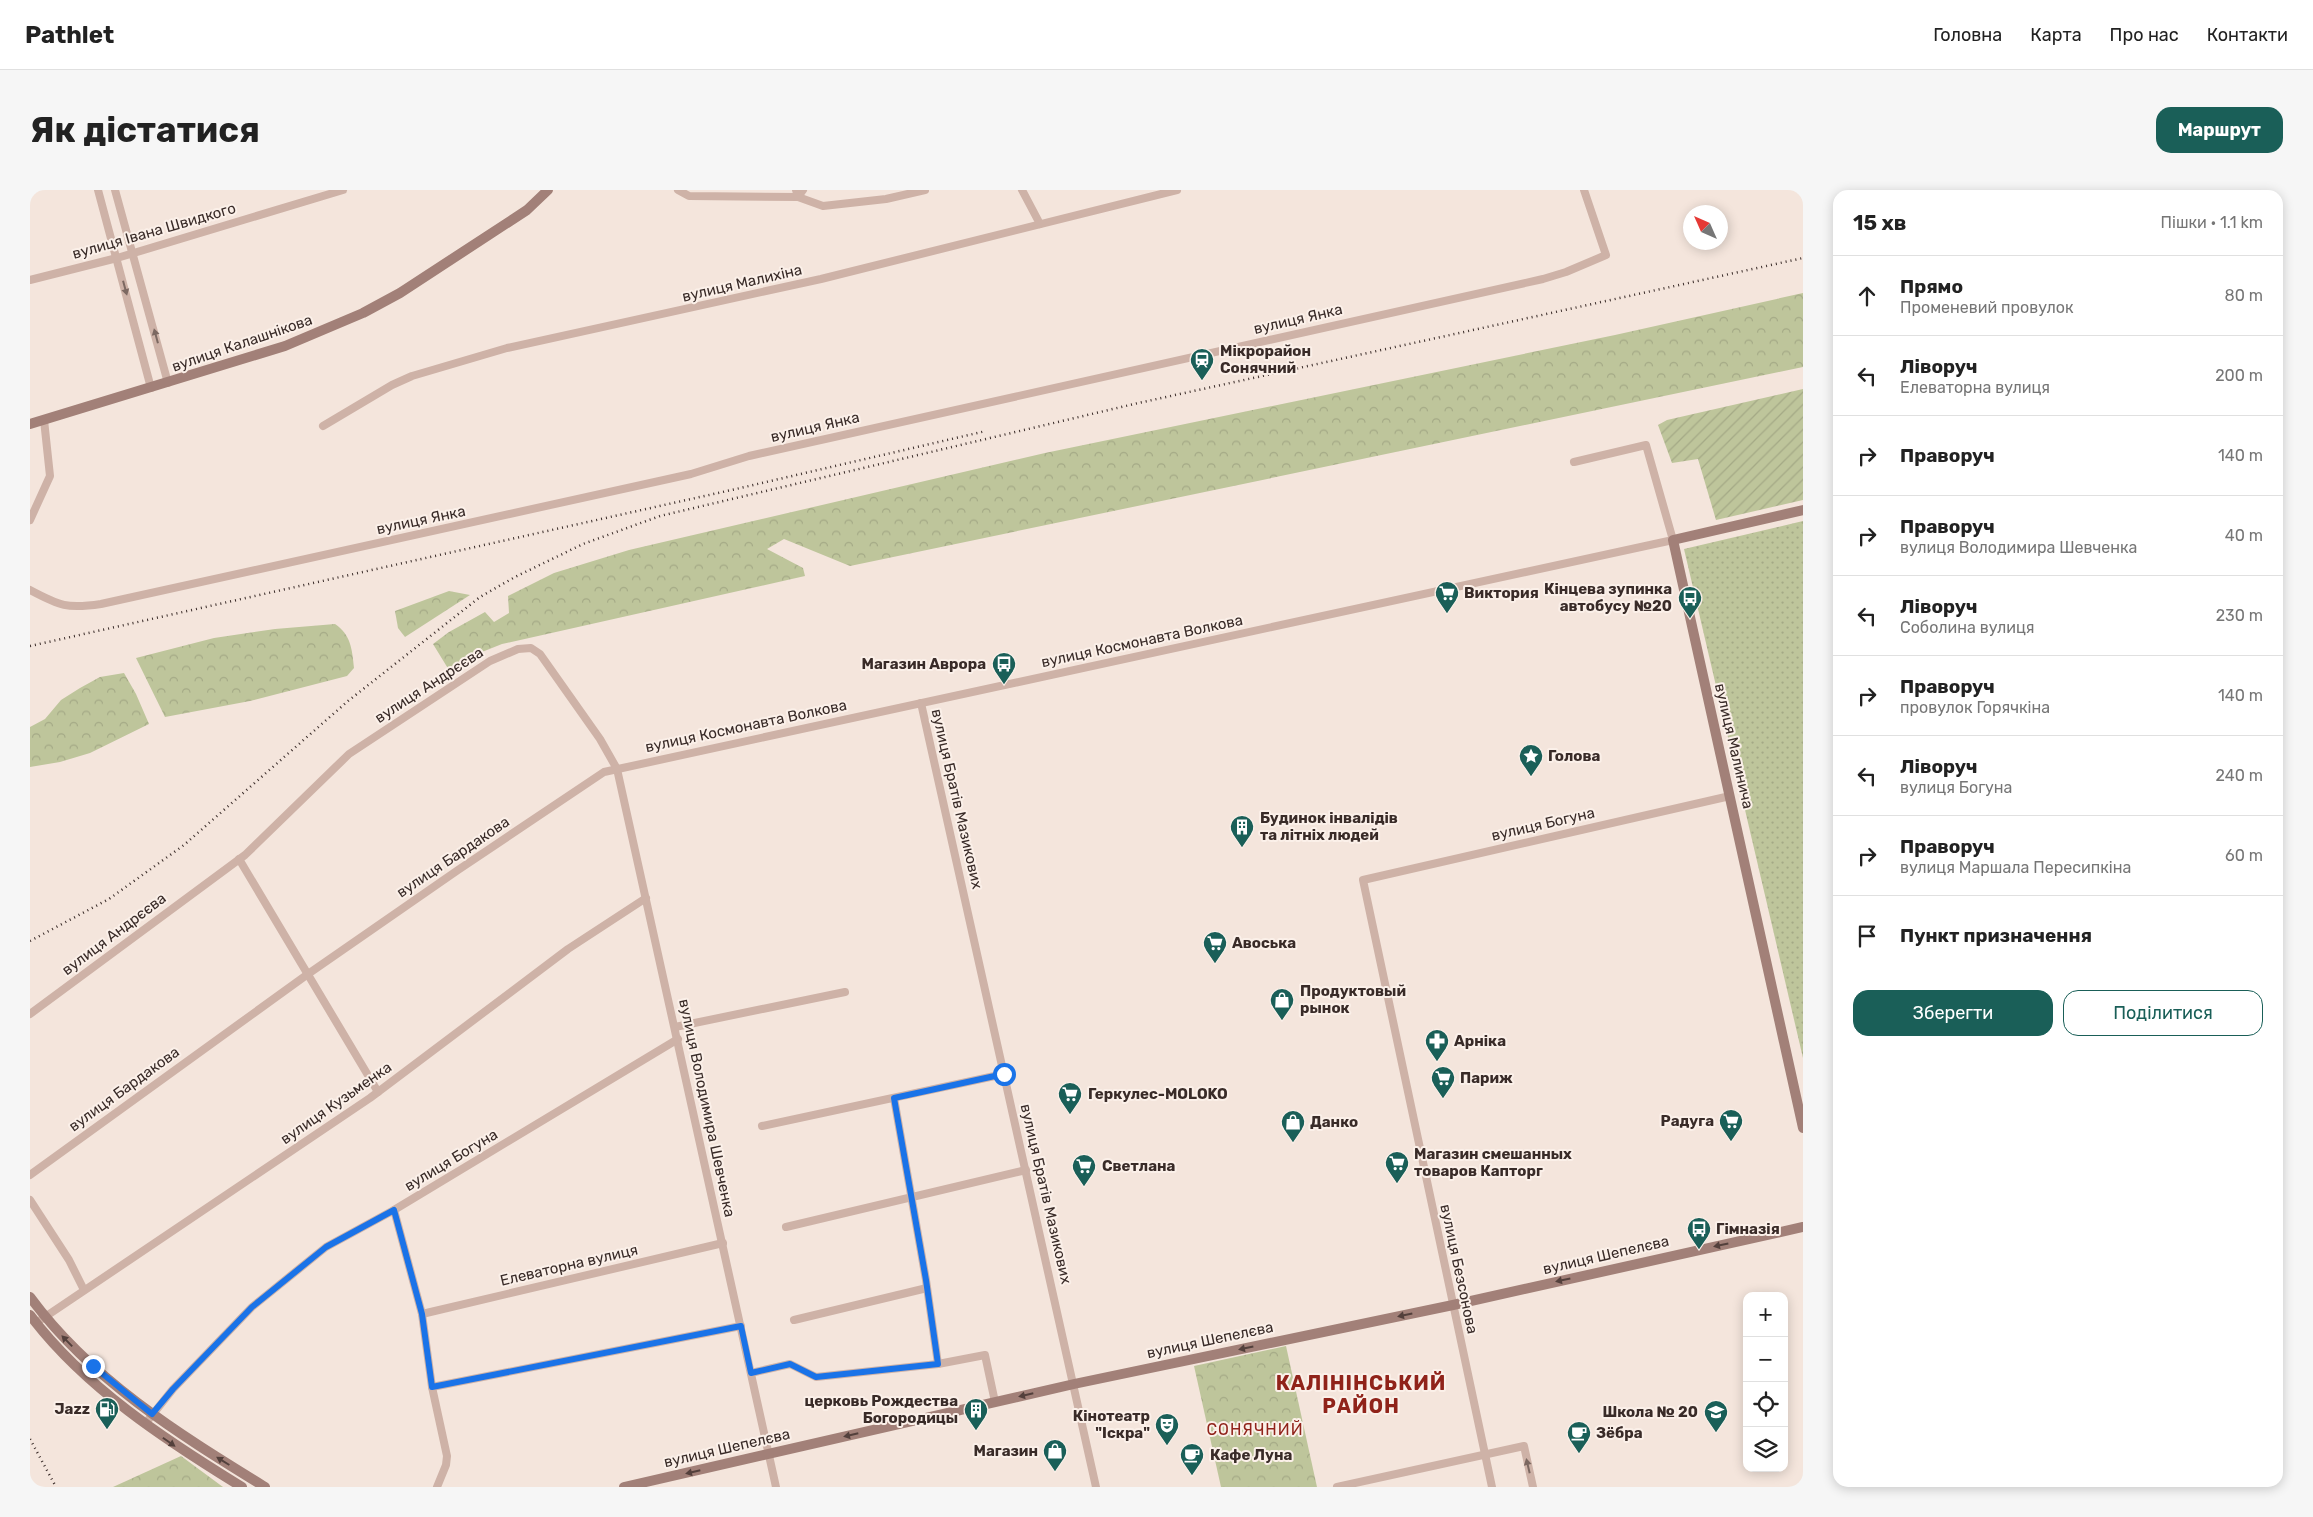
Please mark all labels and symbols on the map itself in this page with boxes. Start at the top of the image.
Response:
street label: вулиця Івана Швидкого [70,199,238,263]
north arrow [1683,205,1728,250]
street label: вулиця Малихіна [680,260,804,306]
one-way arrow [121,280,129,295]
street label: вулиця Янка [1252,300,1344,338]
street label: вулиця Калашнікова [169,310,315,376]
one-way arrow [151,329,159,344]
place label: Мікрорайон Сонячний [1220,342,1311,377]
station icon: Мікрорайон Сонячний [1189,347,1215,381]
street label: вулиця Янка [769,408,861,446]
street label: вулиця Янка [375,502,467,538]
supermarket icon: Виктория [1434,580,1460,614]
place label: Кінцева зупинка автобусу №20 [1544,580,1672,615]
place label: Виктория [1464,584,1539,602]
bus stop icon: Кінцева зупинка автобусу №20 [1677,585,1703,619]
street label: вулиця Космонавта Волкова [1040,611,1244,671]
street label: вулиця Андрєєва [371,643,487,727]
bus stop icon: Магазин Аврора [991,651,1017,685]
place label: Магазин Аврора [862,655,986,673]
street label: вулиця Малинича [1711,682,1757,810]
street label: вулиця Космонавта Волкова [644,696,848,756]
street label: вулиця Братів Мазикових [928,707,986,891]
place icon: Голова [1518,743,1544,777]
place label: Голова [1548,747,1601,765]
street label: вулиця Богуна [1490,803,1596,845]
place label: Будинок інвалідів та літніх людей [1260,809,1398,844]
street label: вулиця Бардакова [393,813,513,901]
building icon: Будинок інвалідів та літніх людей [1229,814,1255,848]
street label: вулиця Андрєєва [58,889,170,979]
supermarket icon: Авоська [1202,930,1228,964]
place label: Авоська [1232,934,1296,952]
place label: Продуктовый рынок [1300,982,1406,1017]
shop icon: Продуктовый рынок [1269,987,1295,1021]
street label: вулиця Володимира Шевченка [675,997,739,1219]
pharmacy icon: Арніка [1424,1028,1450,1062]
place label: Арніка [1454,1032,1506,1050]
street label: вулиця Бардакова [65,1043,183,1135]
street label: вулиця Кузьменка [277,1058,395,1148]
route start [993,1063,1016,1086]
supermarket icon: Париж [1430,1065,1456,1099]
place label: Париж [1460,1069,1513,1087]
supermarket icon: Геркулес-MOLOKO [1057,1081,1083,1115]
place label: Геркулес-MOLOKO [1088,1085,1228,1103]
street label: вулиця Братів Мазикових [1017,1102,1075,1286]
supermarket icon: Радуга [1718,1108,1744,1142]
shop icon: Данко [1280,1109,1306,1143]
place label: Радуга [1661,1112,1714,1130]
place label: Данко [1310,1113,1358,1131]
street label: вулиця Богуна [401,1125,501,1195]
place label: Магазин смешанных товаров Капторг [1414,1145,1572,1180]
supermarket icon: Магазин смешанных товаров Капторг [1384,1150,1410,1184]
supermarket icon: Светлана [1071,1153,1097,1187]
place label: Светлана [1102,1157,1176,1175]
street label: вулиця Безсонова [1436,1203,1482,1335]
bus stop icon: Гімназія [1686,1216,1712,1250]
place label: Гімназія [1716,1220,1780,1238]
street label: вулиця Шепелєва [1541,1232,1671,1278]
street label: Елеваторна вулиця [498,1240,640,1290]
one-way arrow [1713,1242,1729,1250]
one-way arrow [1554,1277,1570,1285]
one-way arrow [1398,1311,1413,1319]
street label: вулиця Шепелєва [1145,1318,1275,1362]
one-way arrow [61,1336,73,1348]
one-way arrow [1239,1344,1254,1352]
route end [82,1355,105,1378]
district label: КАЛІНІНСЬКИЙ РАЙОН [1276,1371,1446,1418]
one-way arrow [1019,1391,1034,1399]
place label: церковь Рождества Богородицы [804,1392,958,1427]
fuel station icon: Jazz [94,1396,120,1430]
building icon: церковь Рождества Богородицы [963,1397,989,1431]
school or university icon: Школа № 20 [1703,1399,1729,1433]
place label: Jazz [55,1400,90,1418]
place label: Школа № 20 [1602,1403,1698,1421]
place label: Кінотеатр "Іскра" [1073,1407,1150,1442]
theatre icon: Кінотеатр "Іскра" [1154,1412,1180,1446]
district label: СОНЯЧНИЙ [1206,1420,1304,1439]
cafe icon: Зёбра [1566,1420,1592,1454]
place label: Зёбра [1596,1424,1643,1442]
street label: вулиця Шепелєва [662,1425,792,1471]
one-way arrow [844,1431,859,1439]
one-way arrow [163,1437,176,1447]
shop icon: Магазин [1042,1438,1068,1472]
place label: Магазин [973,1442,1038,1460]
cafe icon: Кафе Луна [1179,1442,1205,1476]
place label: Кафе Луна [1210,1446,1292,1464]
one-way arrow [217,1457,230,1466]
one-way arrow [1524,1459,1532,1474]
one-way arrow [684,1468,700,1476]

